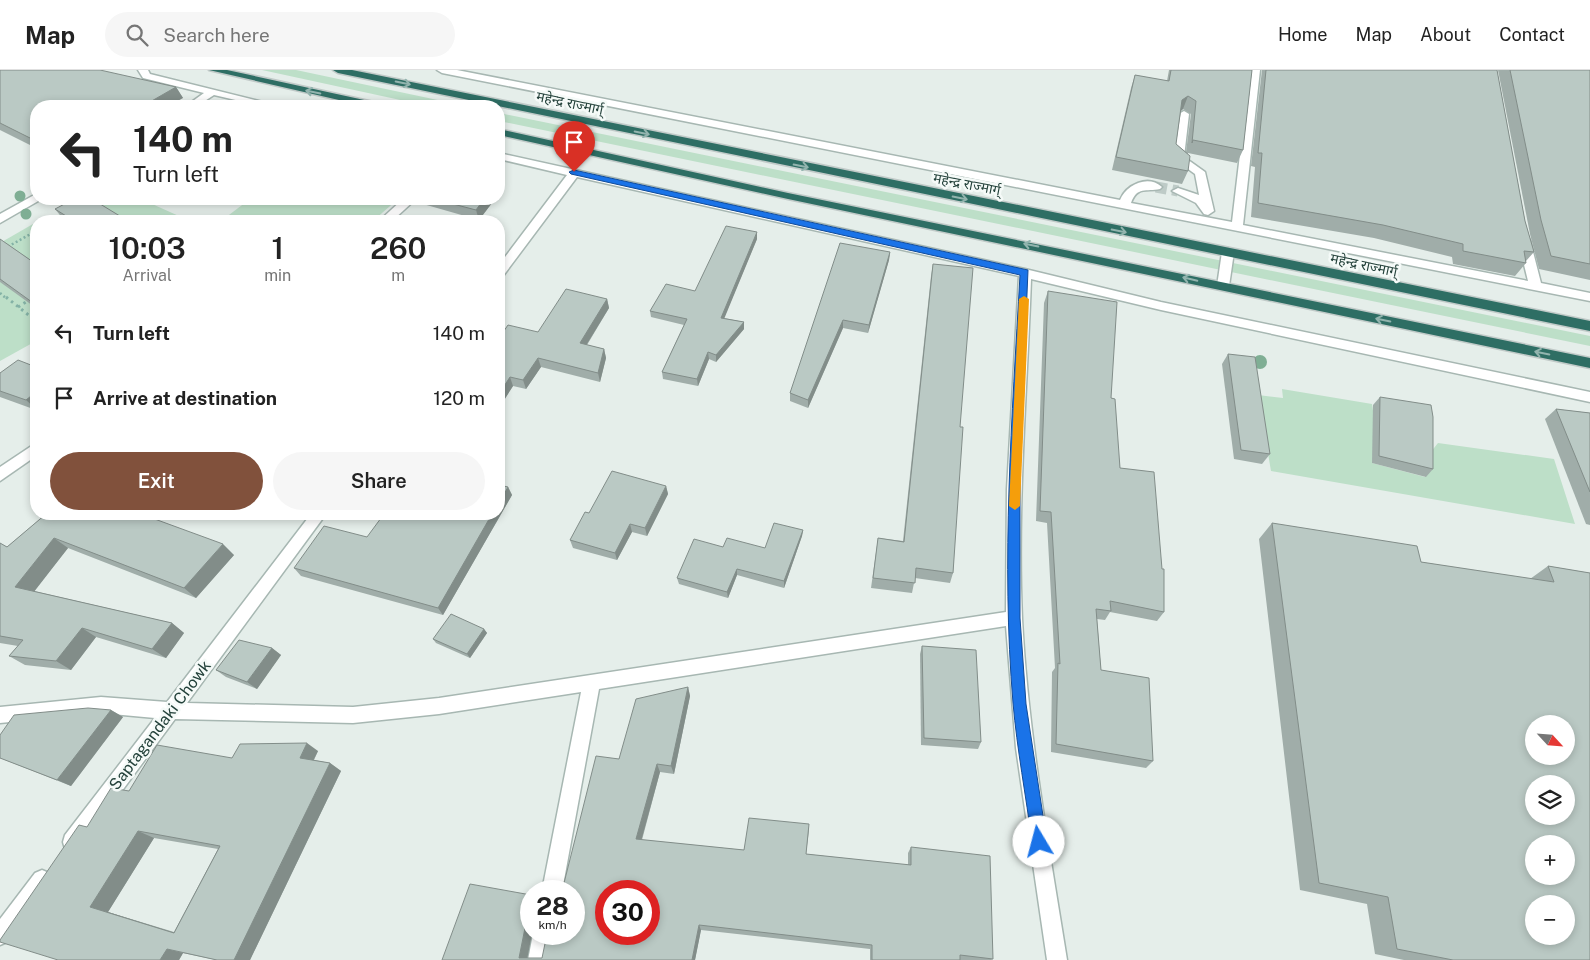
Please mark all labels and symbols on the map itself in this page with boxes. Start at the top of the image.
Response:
one-way arrow [395,79,411,89]
one-way arrow [306,87,322,96]
street label: महेन्द्र राज्मार्ग् [535,87,607,120]
pin [553,121,595,172]
one-way arrow [633,129,649,138]
one-way arrow [793,162,809,171]
street label: महेन्द्र राज्मार्ग् [932,169,1004,201]
one-way arrow [952,194,968,204]
one-way arrow [1111,226,1127,236]
one-way arrow [1023,240,1039,250]
street label: महेन्द्र राज्मार्ग् [1329,249,1401,282]
one-way arrow [1183,274,1199,283]
one-way arrow [1376,314,1392,324]
one-way arrow [1535,348,1551,357]
street label: Saptagandaki Chowk [105,656,215,794]
north arrow [1525,715,1575,765]
position arrow [1012,815,1064,867]
speed limit sign: 30 [595,880,660,945]

